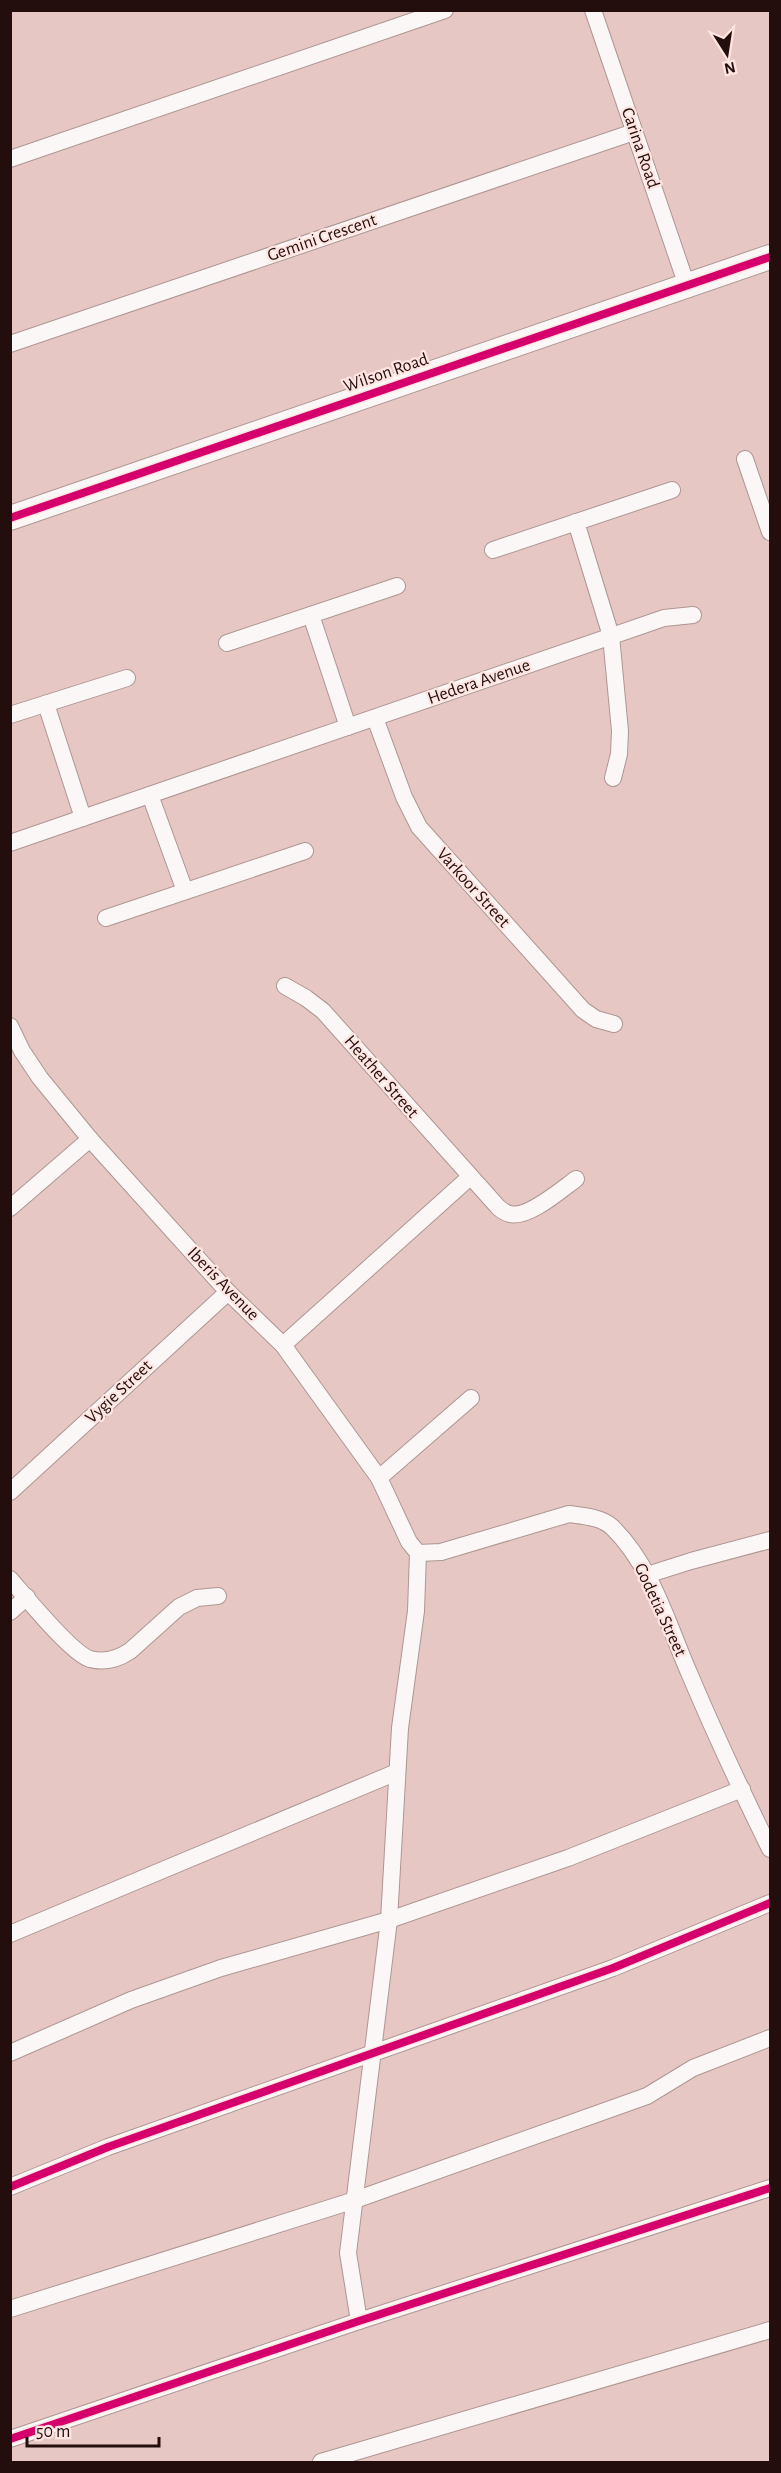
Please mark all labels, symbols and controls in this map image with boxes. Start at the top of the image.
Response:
north arrow [697,24,757,84]
text: N [723,59,737,77]
street label: Carina Road [618,105,662,191]
street label: Gemini Crescent [265,211,379,265]
street label: Wilson Road [341,350,431,396]
street label: Hedera Avenue [425,656,533,708]
street label: Varkoor Street [433,845,513,931]
street label: Heather Street [340,1032,422,1122]
street label: Iberis Avenue [184,1244,262,1324]
street label: Vygie Street [82,1357,156,1427]
street label: Godetia Street [631,1561,690,1660]
scale bar [27,2410,159,2448]
text: 50 m [36,2423,70,2441]

